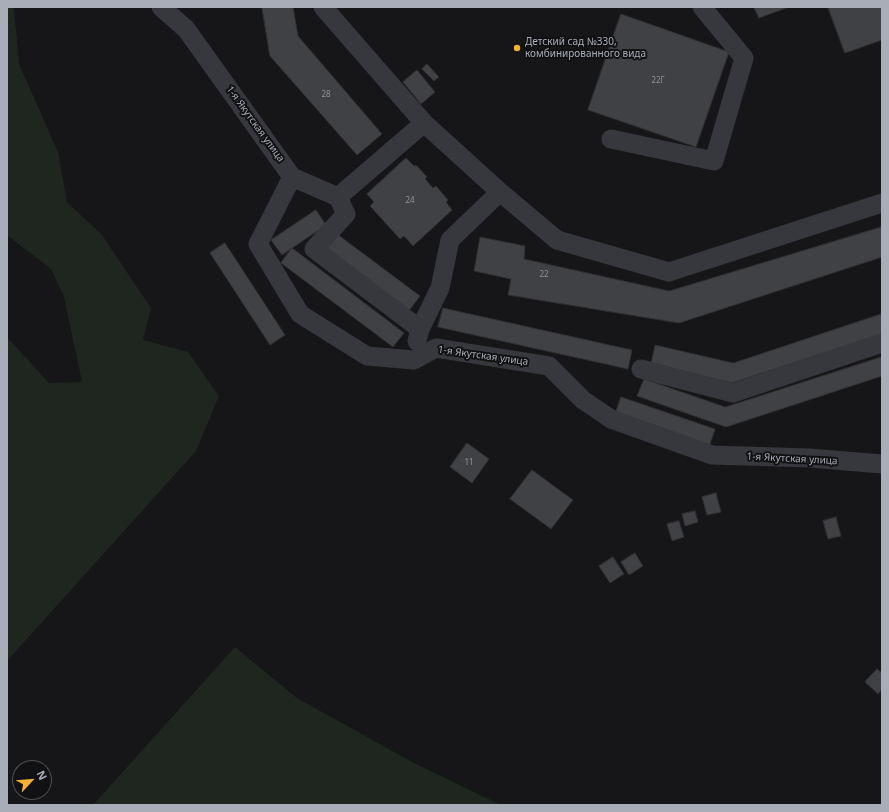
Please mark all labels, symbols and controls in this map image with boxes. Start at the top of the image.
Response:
place label: Детский сад №330, комбинированного вида [525,36,646,60]
marker: Детский сад №330, комбинированного вида [512,43,522,53]
house number: 22Г [651,76,665,86]
street label: 1-я Якутская улица [223,84,287,164]
house number: 28 [321,90,331,100]
house number: 24 [405,196,415,206]
house number: 22 [539,270,549,280]
street label: 1-я Якутская улица [437,344,529,368]
street label: 1-я Якутская улица [746,451,838,467]
house number: 11 [464,458,474,468]
north arrow [12,760,52,800]
text: N [34,768,51,782]

